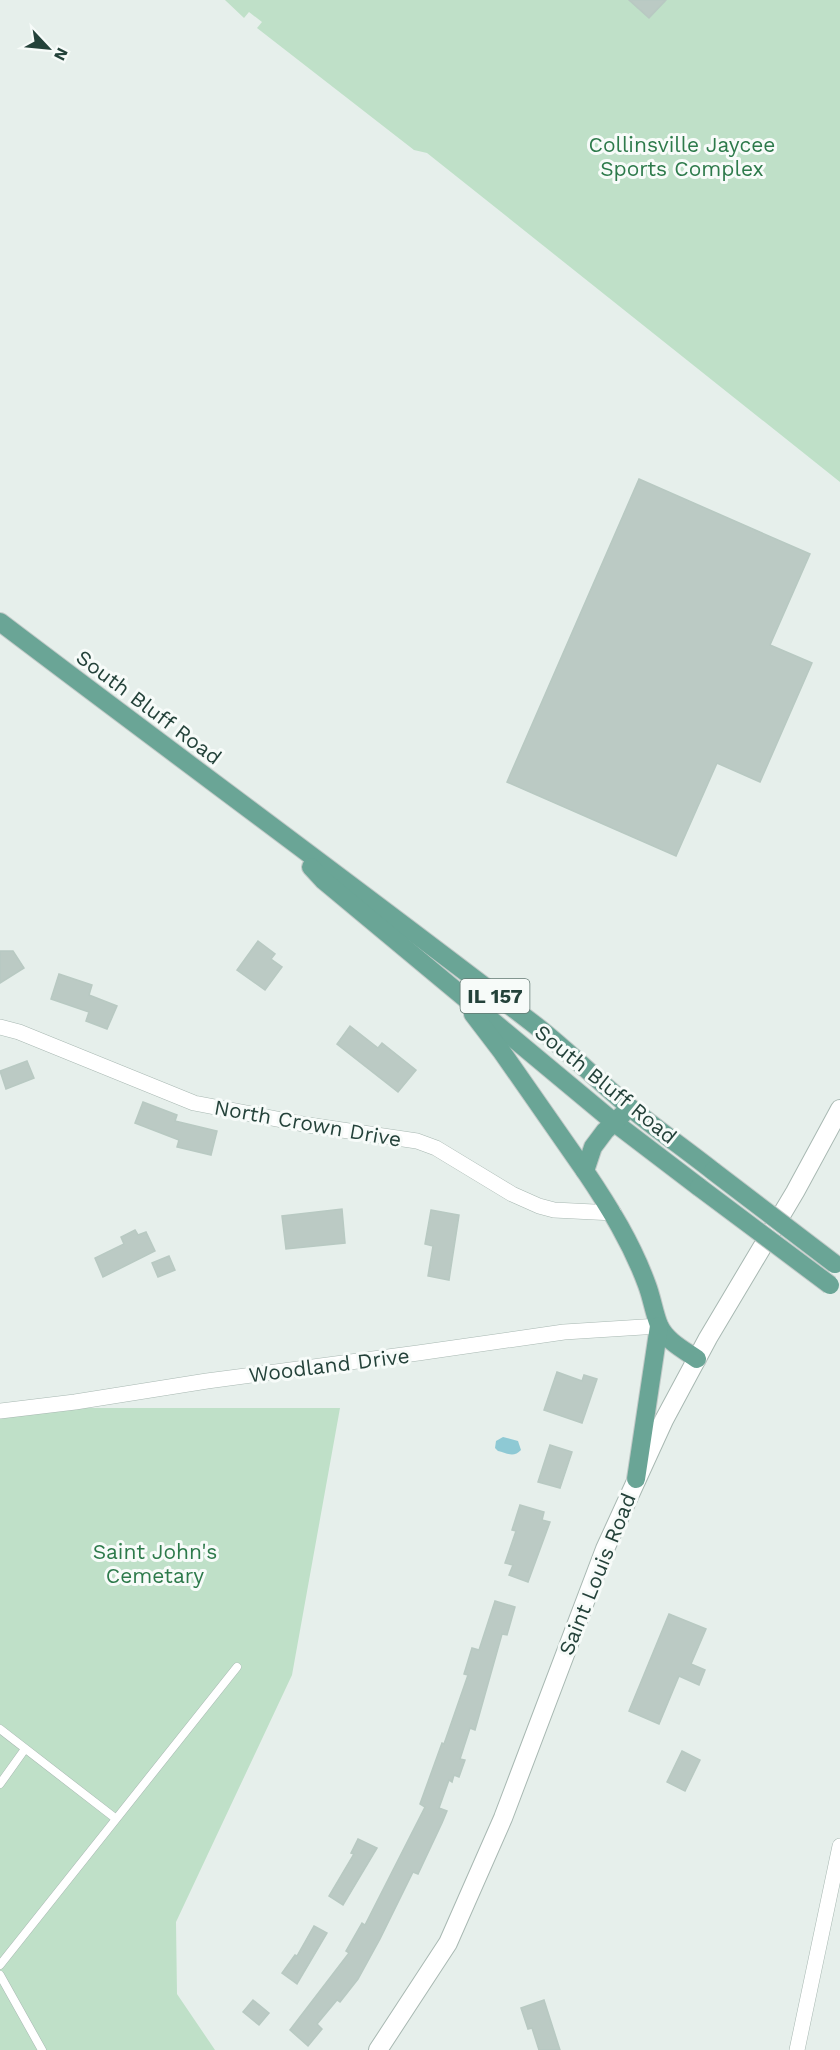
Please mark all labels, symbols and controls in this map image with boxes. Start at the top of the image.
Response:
north arrow [18,18,78,78]
text: N [50,45,72,64]
park label: Collinsville Jaycee Sports Complex [589,132,775,181]
street label: South Bluff Road [72,644,226,770]
road number: IL 157 [460,979,530,1013]
street label: South Bluff Road [530,1019,682,1149]
street label: North Crown Drive [212,1094,404,1152]
street label: Woodland Drive [247,1343,411,1387]
street label: Saint Louis Road [553,1489,641,1659]
park label: Saint John's Cemetary [93,1539,217,1588]

